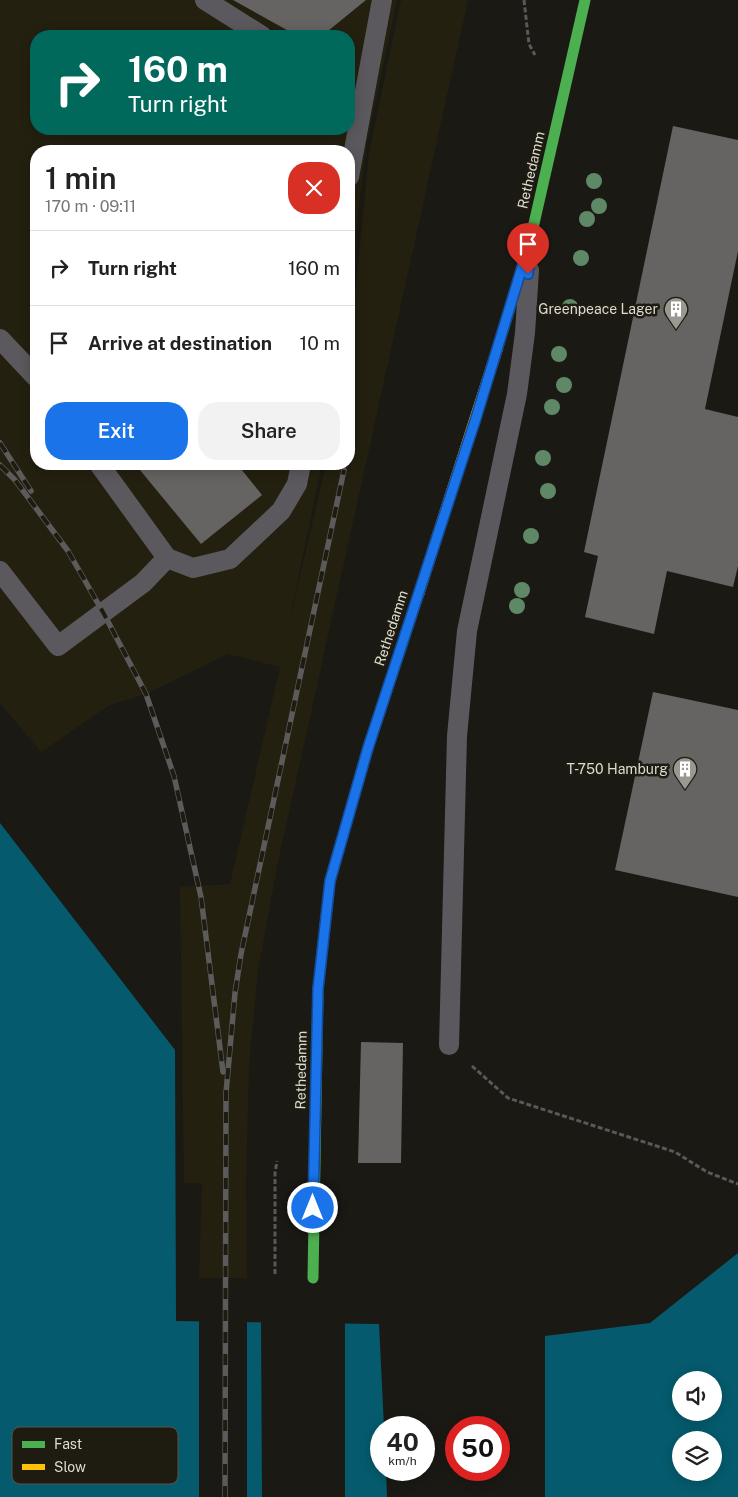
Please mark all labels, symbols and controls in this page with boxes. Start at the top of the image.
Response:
text: 160 m [128,49,228,90]
icon: right [45,50,110,115]
text: Turn right [128,91,228,117]
street label: Rethedamm [514,130,548,210]
text: 1 min [45,160,116,196]
button: close [288,162,340,214]
text: 170 m · 09:11 [45,197,136,216]
pin [507,223,549,274]
icon: arrive [514,230,542,258]
icon: right [45,254,73,282]
text: Turn right [88,257,177,279]
text: 160 m [288,257,340,279]
building icon: Greenpeace Lager [663,296,689,330]
place label: Greenpeace Lager [538,301,658,317]
icon: arrive [45,329,73,357]
text: Arrive at destination [88,332,272,354]
text: 10 m [300,332,340,354]
button: Exit [45,402,188,460]
button: Share [198,402,340,460]
street label: Rethedamm [371,588,411,668]
building icon: T-750 Hamburg [672,756,698,790]
place label: T-750 Hamburg [566,761,668,777]
street label: Rethedamm [292,1031,310,1109]
position arrow [286,1181,338,1233]
map controls [672,1371,722,1481]
button: sound [672,1371,722,1421]
speed limit sign: 50 [445,1416,510,1481]
legend [12,1427,178,1484]
text: 40 [386,1427,419,1457]
button: layers [672,1431,722,1481]
text: Fast [54,1436,82,1452]
text: km/h [388,1454,417,1468]
text: Slow [54,1459,86,1475]

